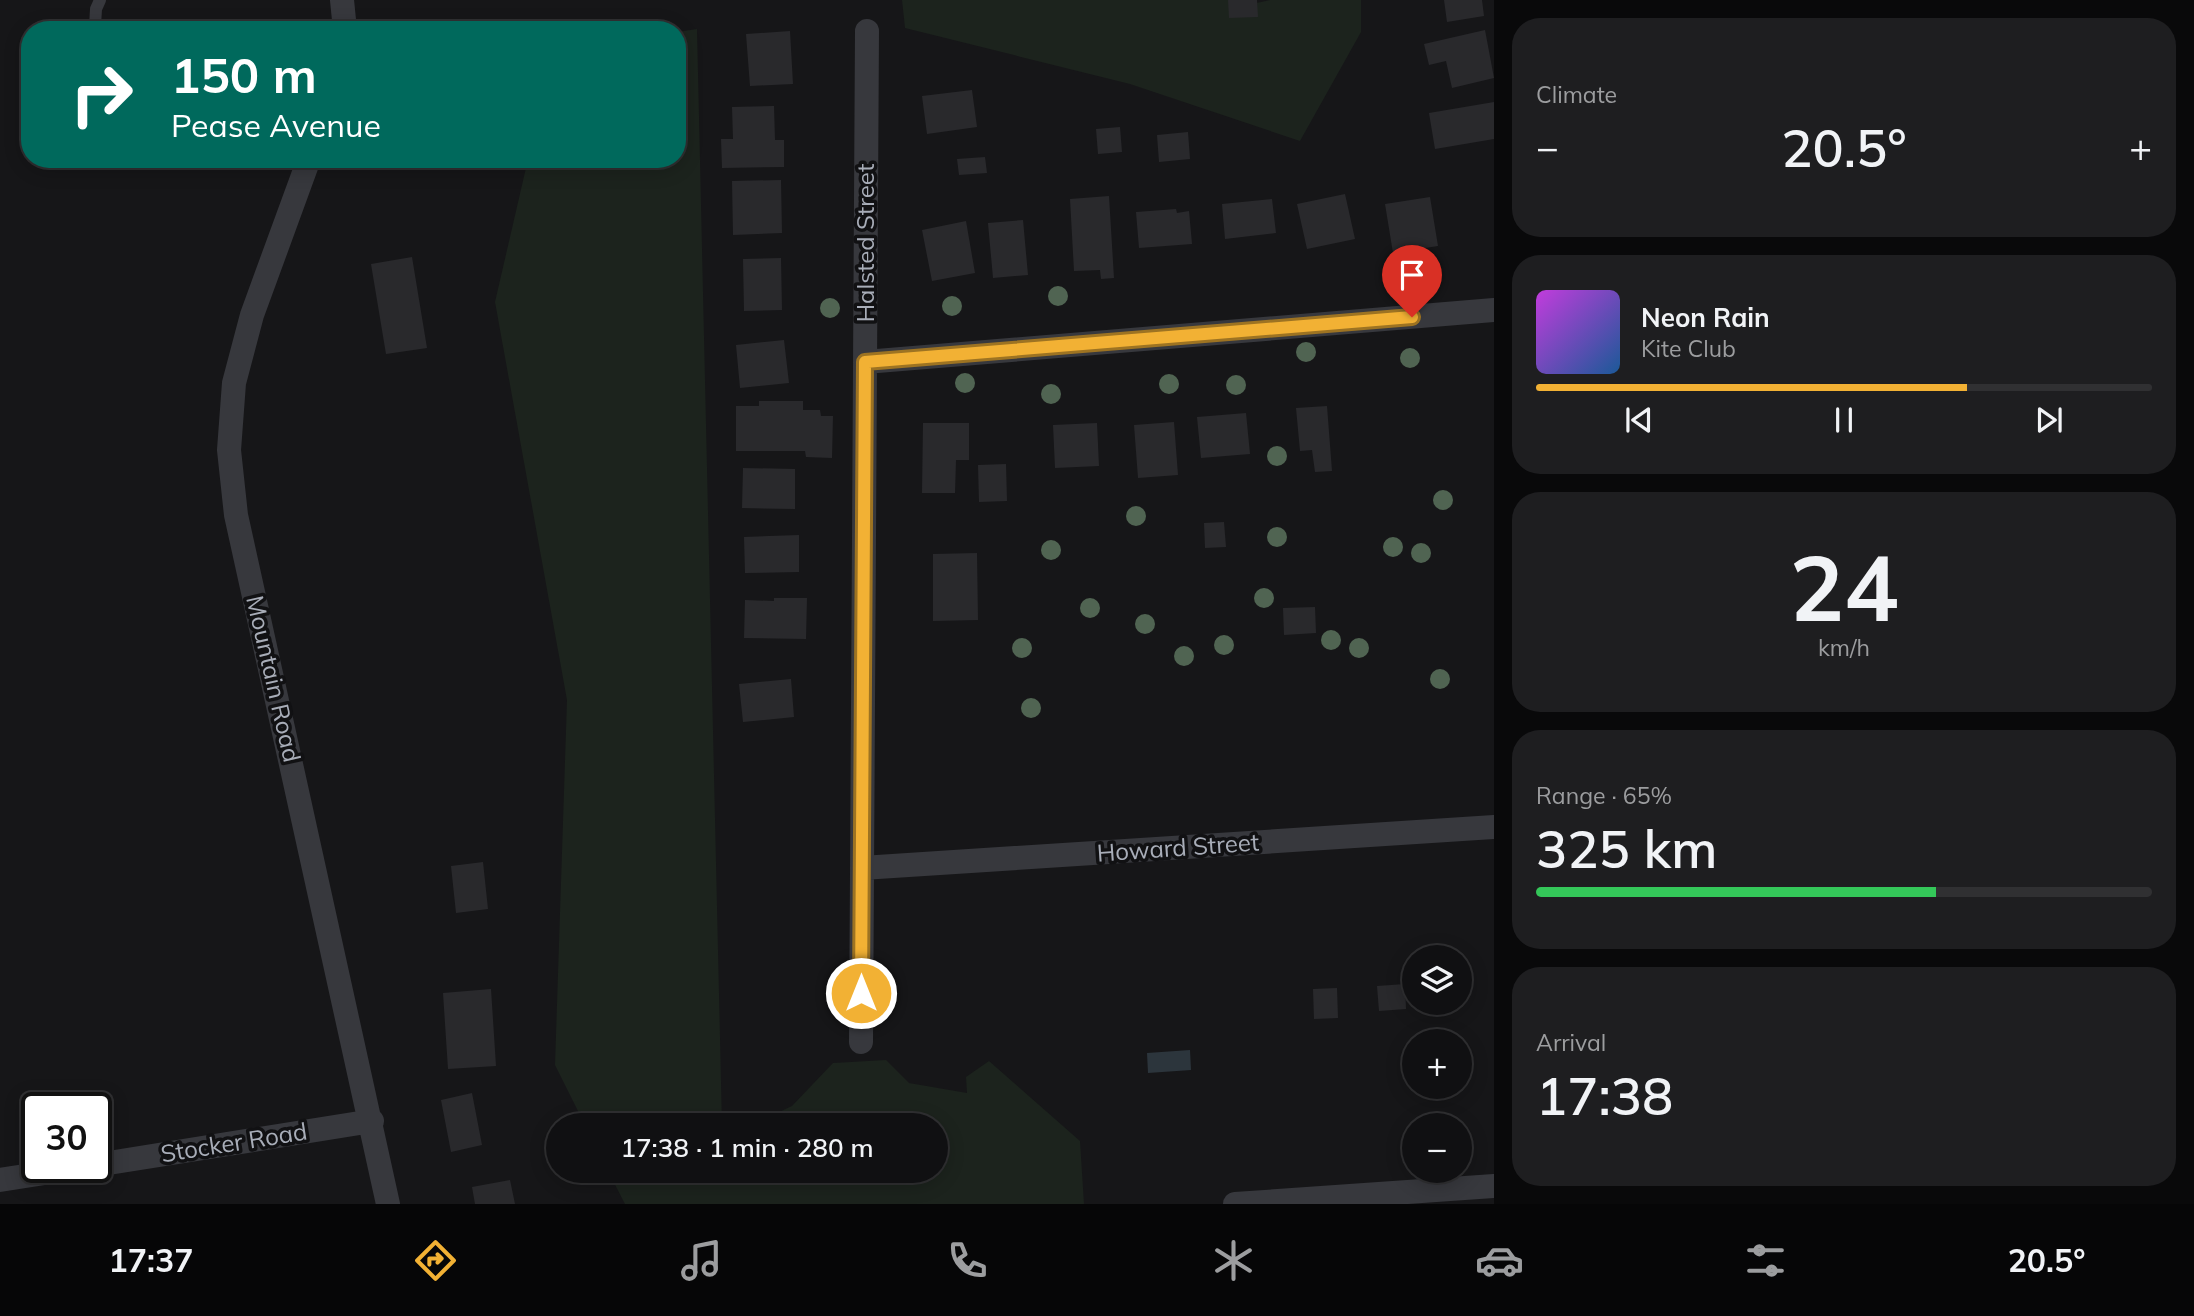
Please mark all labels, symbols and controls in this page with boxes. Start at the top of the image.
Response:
text: 150 m [171,44,317,105]
icon: right [56,49,147,140]
text: Climate [1536,80,1617,109]
text: Pease Avenue [171,105,381,145]
text: 20.5° [1781,115,1907,180]
text: − [1536,123,1559,171]
text: + [2129,123,2152,171]
street label: Halsted Street [850,164,880,322]
pin [1382,245,1442,317]
icon: arrive [1393,256,1431,294]
text: Neon Rain [1641,301,1770,334]
text: Kite Club [1641,334,1736,363]
icon: previous [1620,401,1658,439]
icon: pause [1825,401,1863,439]
icon: next [2030,401,2068,439]
text: 24 [1789,530,1899,644]
street label: Mountain Road [240,593,308,765]
text: km/h [1818,633,1870,662]
text: Range · 65% [1536,781,1672,810]
text: 325 km [1536,816,1717,881]
street label: Howard Street [1096,826,1260,868]
map controls [1402,945,1472,1183]
button: layers [1402,945,1472,1015]
position arrow [824,956,898,1030]
text: Arrival [1536,1028,1606,1057]
button: + [1402,1029,1472,1099]
text: 17:38 [1536,1063,1673,1128]
speed limit sign: 30 [21,1092,112,1183]
button: − [1402,1113,1472,1183]
street label: Stocker Road [159,1116,309,1168]
text: 17:38 · 1 min · 280 m [620,1131,874,1164]
icon: directions [411,1236,460,1285]
icon: music [677,1236,726,1285]
icon: phone [943,1236,992,1285]
icon: climate [1209,1236,1258,1285]
icon: car [1475,1236,1524,1285]
icon: filters [1741,1236,1790,1285]
text: 17:37 [109,1240,193,1280]
text: 20.5° [2008,1240,2085,1280]

